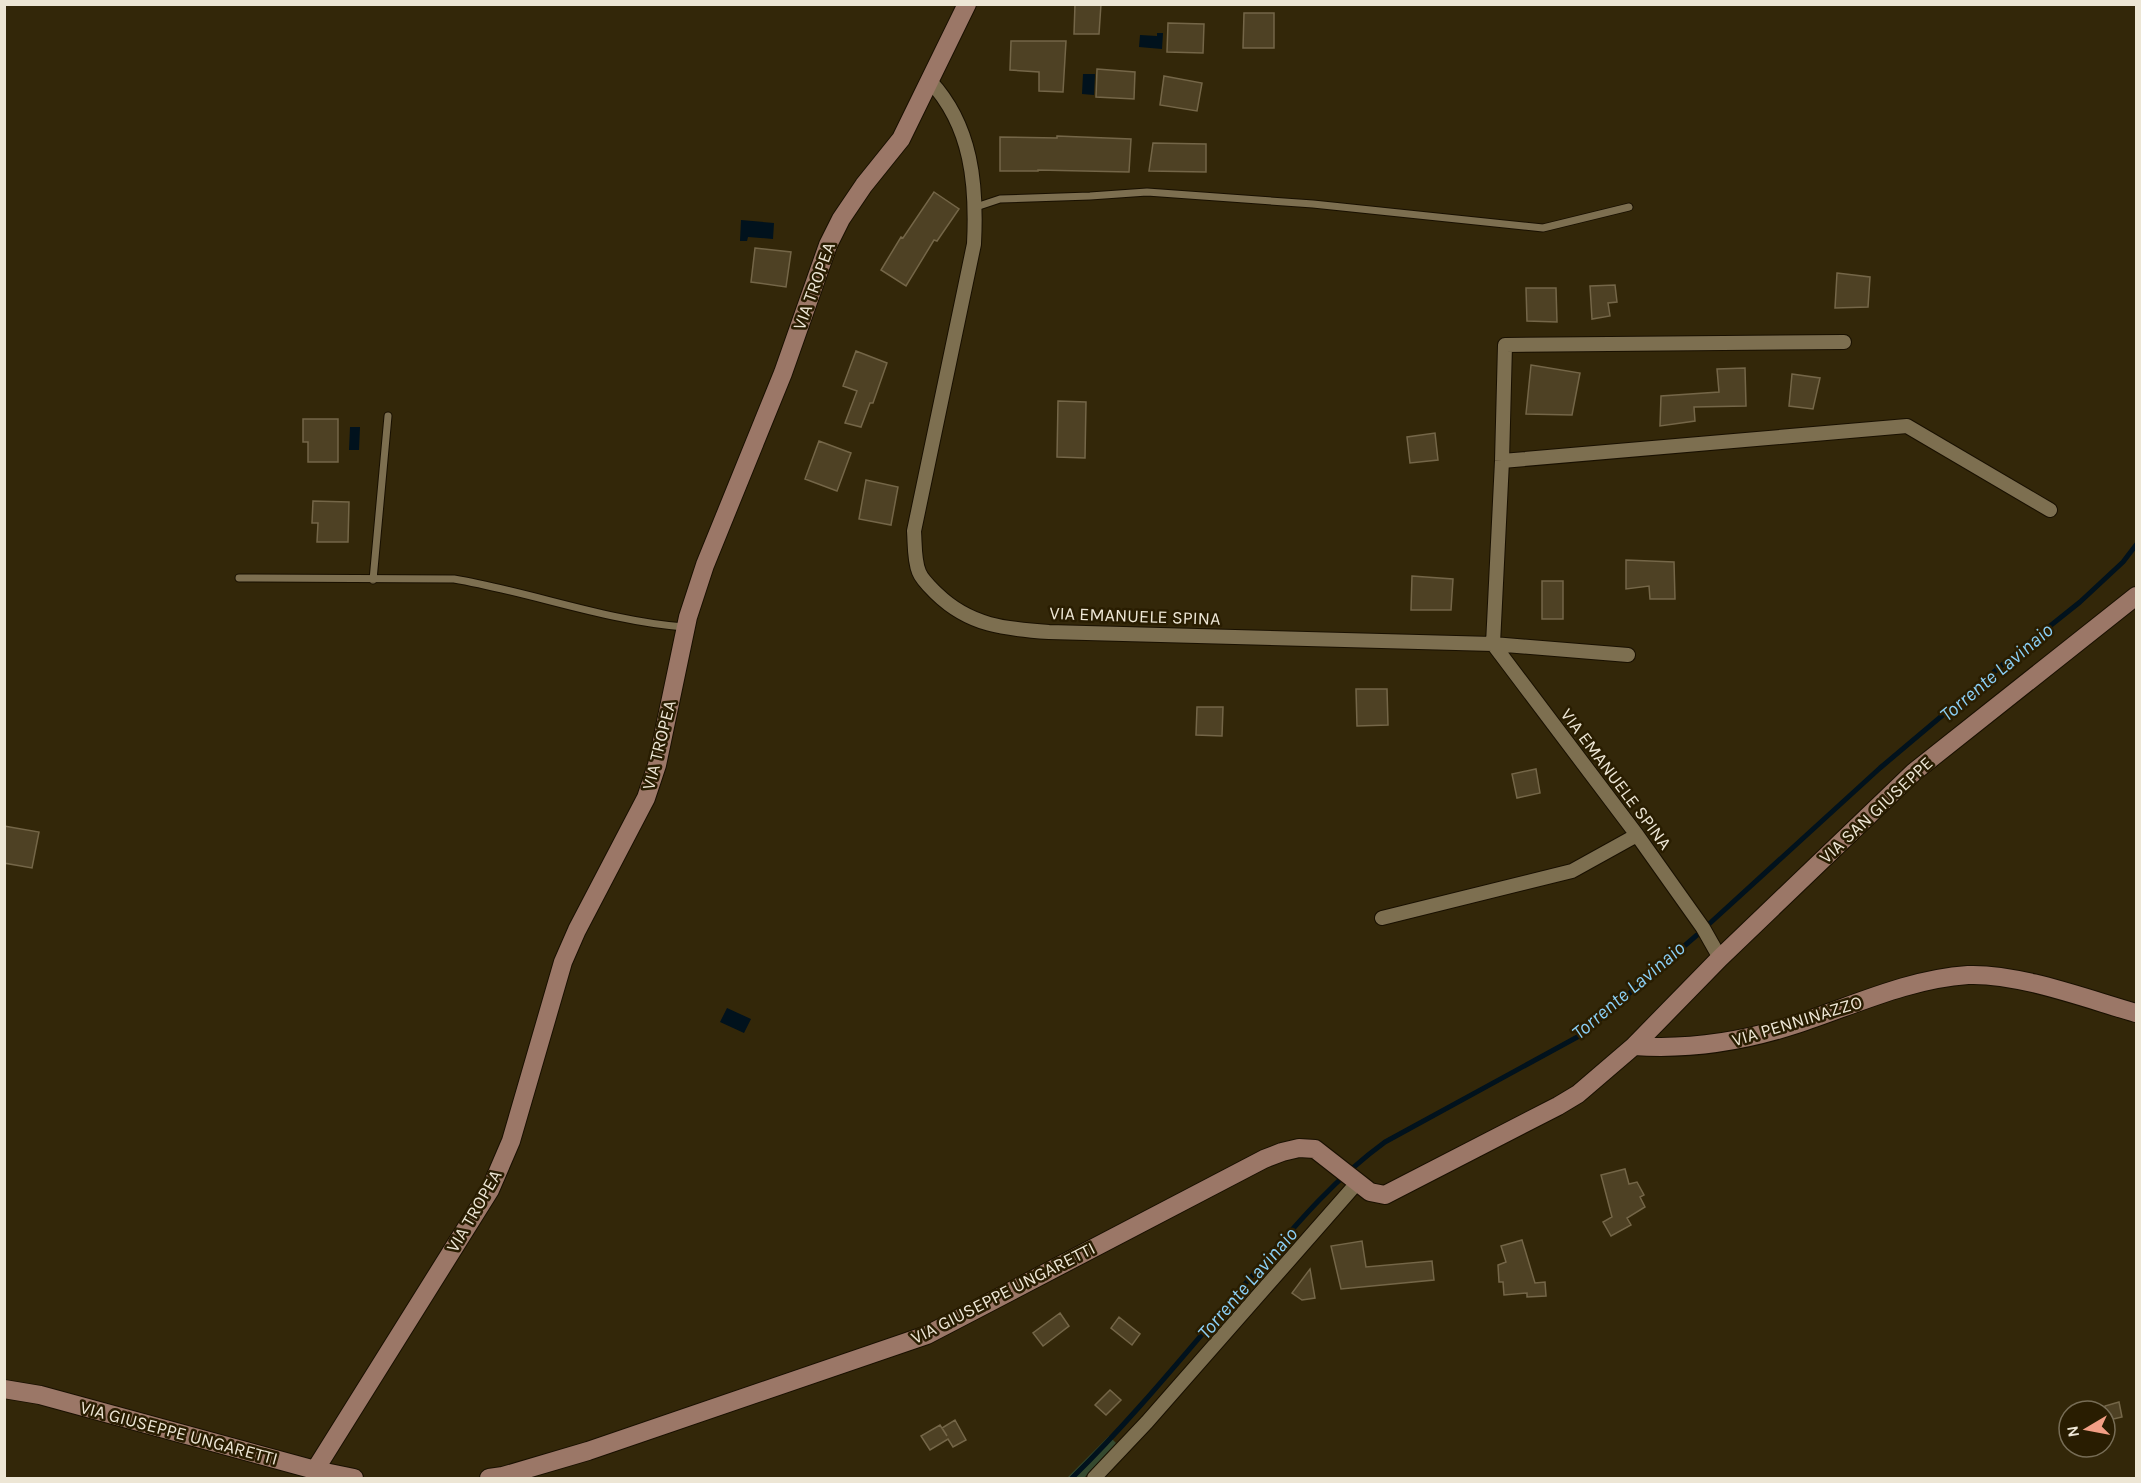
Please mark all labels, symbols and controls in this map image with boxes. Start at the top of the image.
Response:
street label: VIA TROPEA [788,239,840,333]
street label: VIA EMANUELE SPINA [1049,602,1221,630]
water label: Torrente Lavinaio [1935,618,2058,726]
street label: VIA TROPEA [637,698,681,792]
street label: VIA EMANUELE SPINA [1556,704,1676,854]
street label: VIA SAN GIUSEPPE [1815,752,1937,868]
water label: Torrente Lavinaio [1567,936,1690,1044]
street label: VIA PENNINAZZO [1729,991,1865,1051]
street label: VIA TROPEA [442,1166,506,1256]
water label: Torrente Lavinaio [1193,1223,1302,1344]
street label: VIA GIUSEPPE UNGARETTI [907,1237,1099,1349]
street label: VIA GIUSEPPE UNGARETTI [78,1396,280,1470]
north arrow [2057,1399,2117,1459]
text: N [2062,1424,2083,1439]

